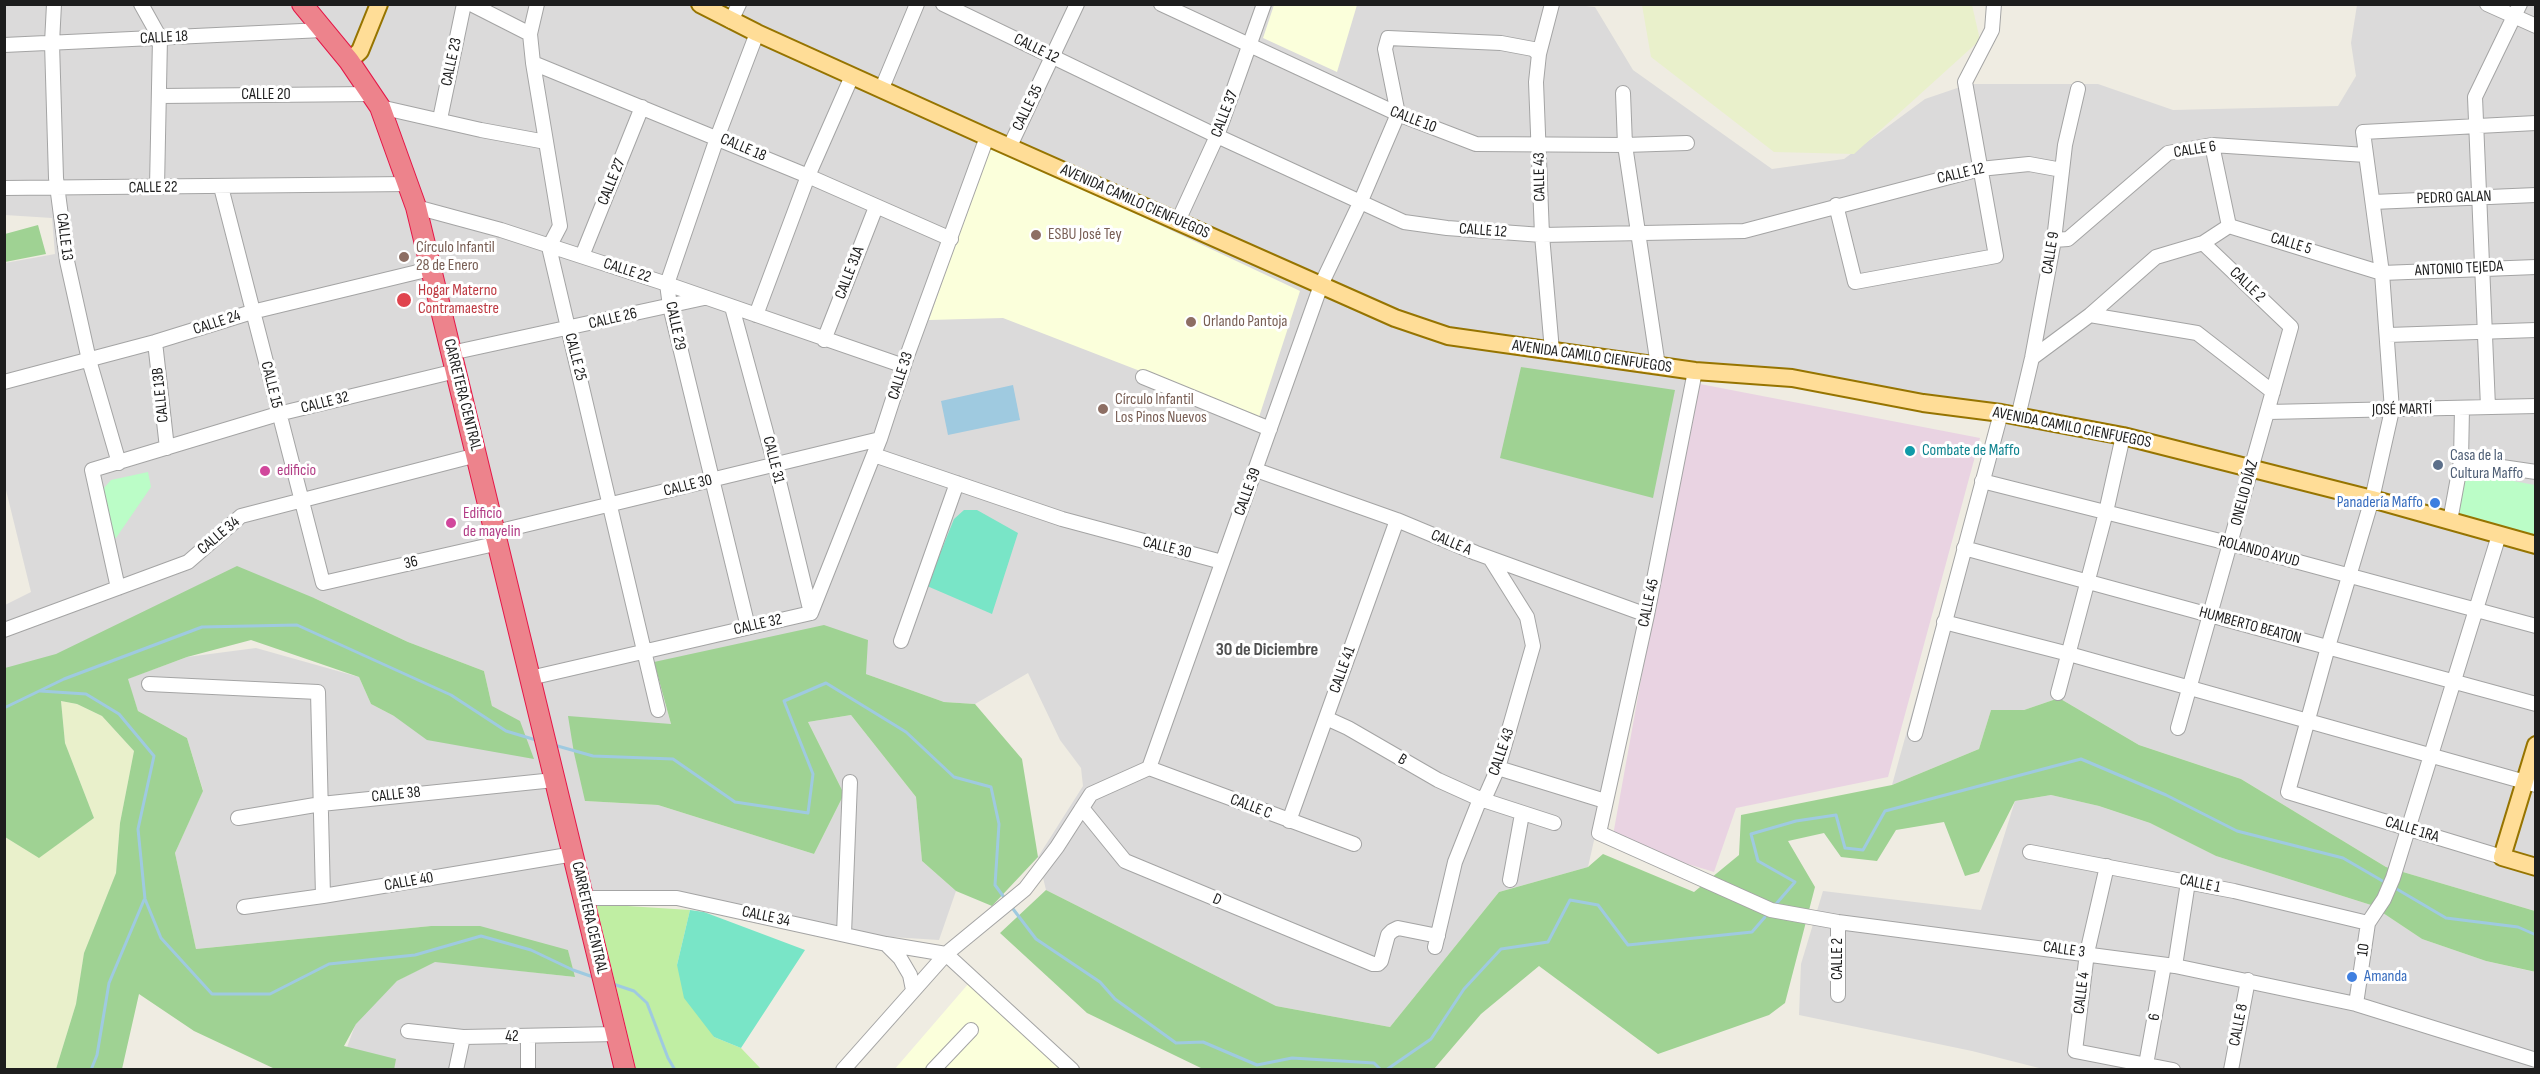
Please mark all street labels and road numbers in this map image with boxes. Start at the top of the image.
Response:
street label: CALLE 18 [139,27,189,49]
street label: CALLE 12 [1010,30,1062,68]
street label: CALLE 23 [438,36,466,88]
street label: CALLE 35 [1009,82,1047,134]
street label: CALLE 20 [241,85,291,105]
street label: CALLE 37 [1207,88,1243,140]
street label: CALLE 10 [1387,102,1439,138]
street label: CALLE 18 [717,130,769,166]
street label: CALLE 6 [2172,137,2218,163]
street label: CALLE 43 [1530,152,1550,202]
street label: CALLE 27 [594,156,630,208]
street label: CALLE 12 [1935,159,1987,189]
street label: AVENIDA CAMILO CIENFUEGOS [1058,161,1212,243]
street label: CALLE 22 [128,178,178,198]
street label: PEDRO GALAN [2416,187,2492,209]
street label: CALLE 13 [52,212,76,262]
street label: CALLE 12 [1458,220,1508,242]
street label: CALLE 5 [2268,229,2314,259]
street label: CALLE 9 [2038,230,2064,276]
street label: CALLE 31A [831,244,869,302]
street label: CALLE 22 [601,254,653,288]
street label: ANTONIO TEJEDA [2414,257,2504,281]
street label: CALLE 2 [2225,263,2269,307]
street label: CALLE 29 [660,300,690,352]
street label: CALLE 26 [587,304,639,334]
street label: CALLE 24 [191,306,243,340]
street label: CALLE 25 [560,331,590,383]
street label: AVENIDA CAMILO CIENFUEGOS [1511,336,1673,378]
street label: CARRETERA CENTRAL [439,337,485,453]
street label: CALLE 33 [884,350,918,402]
street label: CALLE 15 [256,360,286,410]
street label: CALLE 13B [149,367,173,423]
street label: CALLE 32 [299,388,351,418]
street label: JOSÉ MARTÍ [2372,400,2432,420]
street label: AVENIDA CAMILO CIENFUEGOS [1991,403,2153,453]
street label: CALLE 31 [758,434,788,486]
street label: ONELIO DÍAZ [2227,458,2263,528]
street label: CALLE 39 [1231,466,1265,518]
street label: CALLE 30 [662,471,714,501]
street label: CALLE 34 [194,513,244,559]
street label: CALLE A [1428,526,1474,560]
street label: ROLANDO AYUD [2216,532,2302,572]
street label: CALLE 30 [1141,533,1193,563]
street label: 36 [402,552,420,574]
street label: CALLE 45 [1635,577,1663,629]
street label: HUMBERTO BEATON [2197,603,2303,649]
street label: CALLE 32 [732,610,784,640]
street label: CALLE 41 [1326,644,1360,696]
street label: CALLE 43 [1485,726,1519,778]
street label: B [1394,750,1410,770]
street label: CALLE 38 [370,783,422,807]
street label: CALLE C [1227,790,1275,824]
street label: CALLE 1RA [2383,813,2441,847]
street label: CARRETERA CENTRAL [567,860,611,976]
street label: CALLE 40 [383,868,435,896]
street label: CALLE 1 [2178,870,2222,898]
street label: D [1210,890,1224,910]
street label: CALLE 34 [740,903,792,931]
street label: CALLE 2 [1828,938,1848,980]
street label: CALLE 3 [2042,938,2086,962]
street label: 10 [2354,942,2374,958]
street label: CALLE 4 [2070,971,2094,1015]
street label: CALLE 8 [2226,1002,2252,1048]
street label: 6 [2145,1012,2165,1022]
street label: 42 [505,1027,519,1047]

